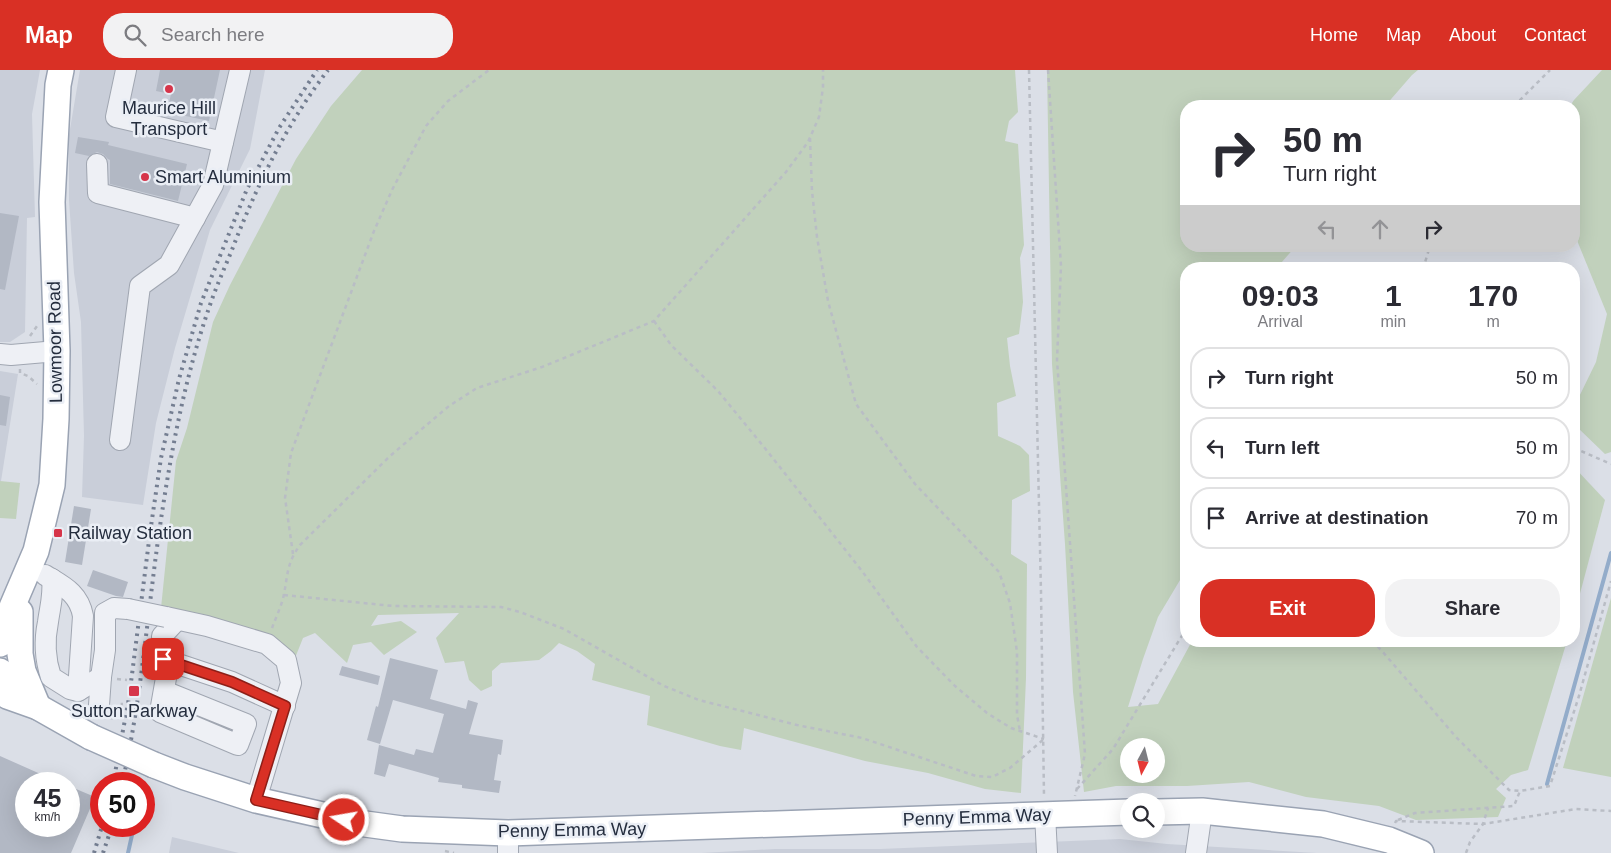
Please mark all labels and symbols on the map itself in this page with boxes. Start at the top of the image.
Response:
marker: Maurice Hill Transport [163,83,175,95]
place label: Maurice Hill Transport [122,98,216,139]
place label: Smart Aluminium [155,167,291,187]
marker: Smart Aluminium [139,171,151,183]
street label: Lowmoor Road [44,281,66,403]
place label: Railway Station [68,523,192,543]
marker: Railway Station [52,527,64,539]
pin [142,638,184,680]
marker: Sutton Parkway [127,684,141,698]
place label: Sutton Parkway [71,701,197,721]
north arrow [1120,738,1165,782]
speed limit sign: 50 [90,772,155,837]
position arrow [317,793,369,845]
street label: Penny Emma Way [903,804,1051,830]
street label: Penny Emma Way [498,819,646,841]

